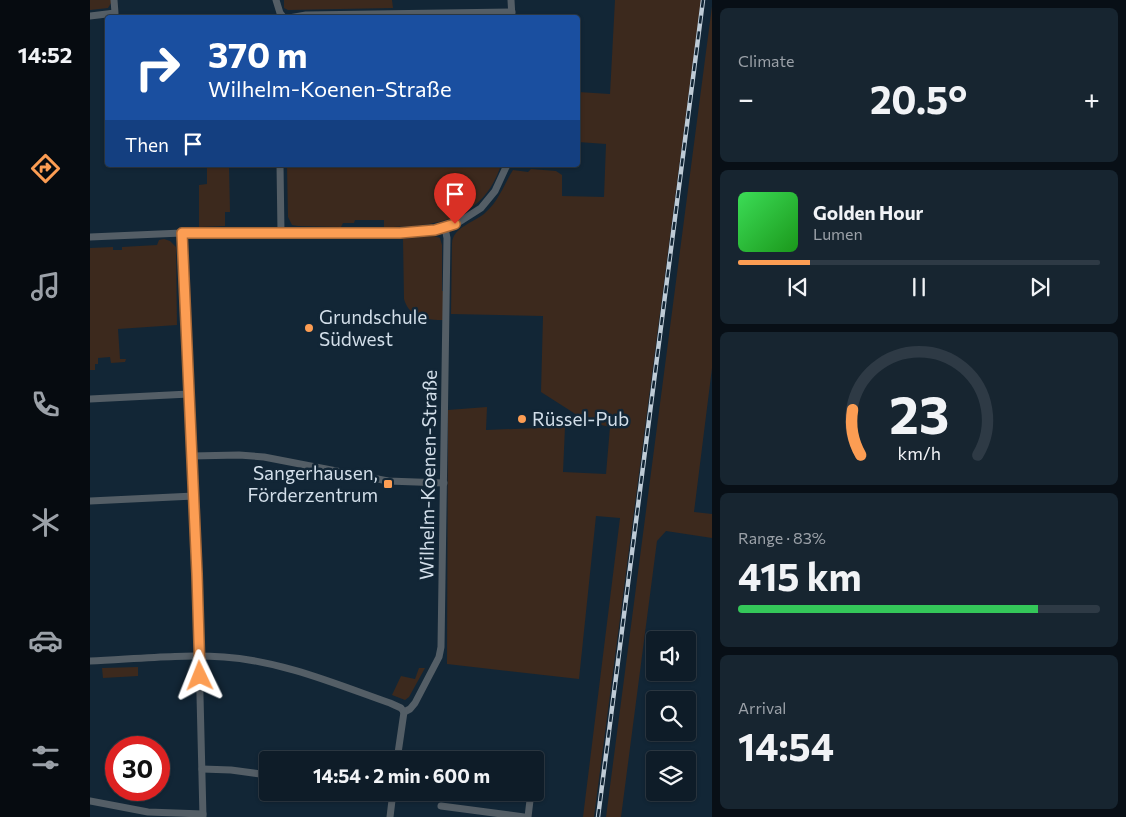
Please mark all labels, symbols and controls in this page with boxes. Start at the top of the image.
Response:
text: 370 m [208,32,308,75]
icon: right [125,35,190,100]
text: 14:52 [18,41,72,68]
text: Climate [738,51,794,70]
text: Wilhelm-Koenen-Straße [208,75,452,102]
text: 20.5° [870,75,967,122]
text: − [738,81,754,115]
text: + [1084,81,1100,115]
icon: arrive [179,130,207,158]
text: Then [125,133,169,156]
icon: directions [28,151,63,186]
pin [434,173,476,224]
icon: arrive [441,180,469,208]
text: Golden Hour [813,201,923,224]
text: Lumen [813,224,863,243]
icon: music [28,269,63,304]
icon: previous [784,273,812,301]
icon: pause [905,273,933,301]
icon: next [1026,273,1054,301]
place label: Grundschule Südwest [319,305,427,350]
marker: Grundschule Südwest [303,322,315,334]
street label: Wilhelm-Koenen-Straße [414,370,441,580]
text: 23 [889,381,949,445]
icon: phone [28,387,63,422]
place label: Rüssel-Pub [532,407,629,430]
marker: Rüssel-Pub [516,413,528,425]
text: km/h [897,442,941,464]
place label: Sangerhausen, Förderzentrum [247,461,378,506]
marker: Sangerhausen, Förderzentrum [382,478,394,490]
icon: climate [28,505,63,540]
text: Range · 83% [738,528,826,547]
text: 415 km [738,552,862,599]
icon: car [28,623,63,658]
map controls [646,631,696,801]
button: sound [646,631,696,681]
position arrow [173,649,225,701]
button: search [646,691,696,741]
text: Arrival [738,698,786,717]
text: 14:54 [738,722,834,769]
speed limit sign: 30 [105,736,170,801]
icon: filters [28,740,63,775]
button: layers [646,751,696,801]
text: 14:54 · 2 min · 600 m [313,764,490,787]

